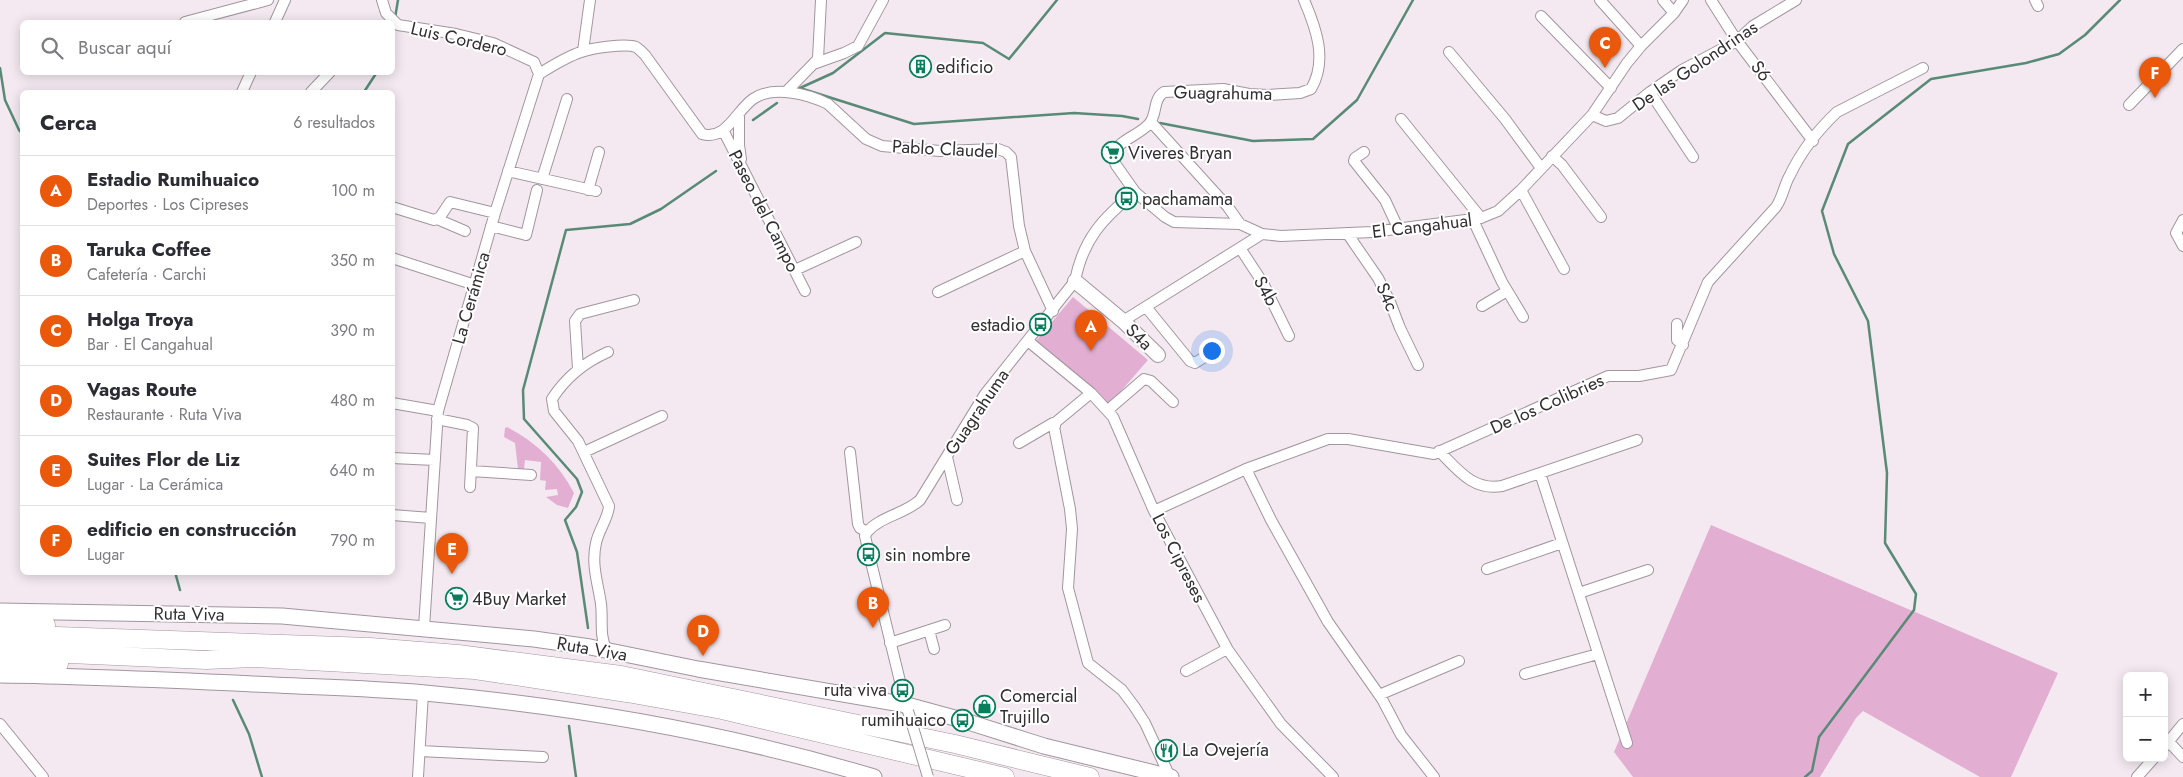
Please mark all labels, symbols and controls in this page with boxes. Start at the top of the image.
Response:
street label: De las Golondrinas [1627,14,1763,118]
street label: Luis Cordero [408,15,510,63]
search box [20,20,395,75]
pin: C [1589,27,1621,68]
icon: search [38,34,66,62]
text: Buscar aquí [78,34,172,61]
place label: edificio [936,54,993,80]
building icon: edificio [908,55,932,79]
street label: S6 [1745,55,1777,87]
pin: F [2139,57,2171,98]
street label: Guagrahuma [1173,79,1273,107]
text: Cerca [40,108,97,138]
text: 6 resultados [293,111,375,134]
street label: Pablo Claudel [891,133,999,165]
place label: Viveres Bryan [1128,140,1232,166]
supermarket icon: Viveres Bryan [1100,141,1124,165]
street label: Paseo del Campo [722,145,806,277]
text: Estadio Rumihuaico [87,166,259,193]
text: A [50,179,62,202]
text: 100 m [331,179,375,202]
place label: pachamama [1142,186,1233,212]
bus stop icon: pachamama [1114,187,1138,211]
text: Deportes · Los Cipreses [87,193,248,216]
street label: El Cangahual [1371,207,1473,245]
text: Taruka Coffee [87,236,211,263]
text: B [51,249,61,272]
text: 350 m [330,249,375,272]
street label: La Cerámica [445,249,497,347]
text: Cafetería · Carchi [87,263,206,286]
street label: S4b [1247,271,1285,311]
street label: S4c [1369,278,1405,316]
text: Holga Troya [87,306,194,333]
pin: A [1075,310,1107,351]
place label: estadio [971,312,1025,338]
bus stop icon: estadio [1029,313,1053,337]
street label: S4a [1120,318,1158,356]
text: C [50,319,62,342]
text: 390 m [330,319,375,342]
text: Bar · El Cangahual [87,333,213,356]
your location [1199,338,1225,364]
street label: Guagrahuma [939,364,1015,460]
street label: De los Colibries [1486,367,1608,441]
text: Vagas Route [87,376,197,403]
text: D [50,389,62,412]
text: 480 m [330,389,375,412]
text: Restaurante · Ruta Viva [87,403,242,426]
text: Suites Flor de Liz [87,446,240,473]
text: E [51,459,61,482]
text: 640 m [330,459,375,482]
text: Lugar · La Cerámica [87,473,223,496]
street label: Los Cipreses [1145,509,1213,607]
text: edificio en construcción [87,516,297,543]
text: F [52,529,60,552]
text: 790 m [331,529,375,552]
pin: E [436,533,468,574]
place label: sin nombre [885,542,971,568]
text: Lugar [87,543,125,566]
bus stop icon: sin nombre [857,543,881,567]
place label: 4Buy Market [472,586,567,612]
supermarket icon: 4Buy Market [444,587,468,611]
pin: B [857,587,889,628]
street label: Ruta Viva [153,600,225,628]
pin: D [687,615,719,656]
street label: Ruta Viva [555,630,629,668]
map controls [2123,672,2168,762]
button: + [2123,672,2168,717]
place label: ruta viva [824,677,887,703]
bus stop icon: ruta viva [891,678,915,702]
place label: Comercial Trujillo [1000,683,1077,730]
shop icon: Comercial Trujillo [972,694,996,718]
place label: rumihuaico [861,707,946,733]
bus stop icon: rumihuaico [950,708,974,732]
button: − [2123,717,2168,762]
place label: La Ovejería [1182,737,1269,763]
restaurant icon: La Ovejería [1154,738,1178,762]

